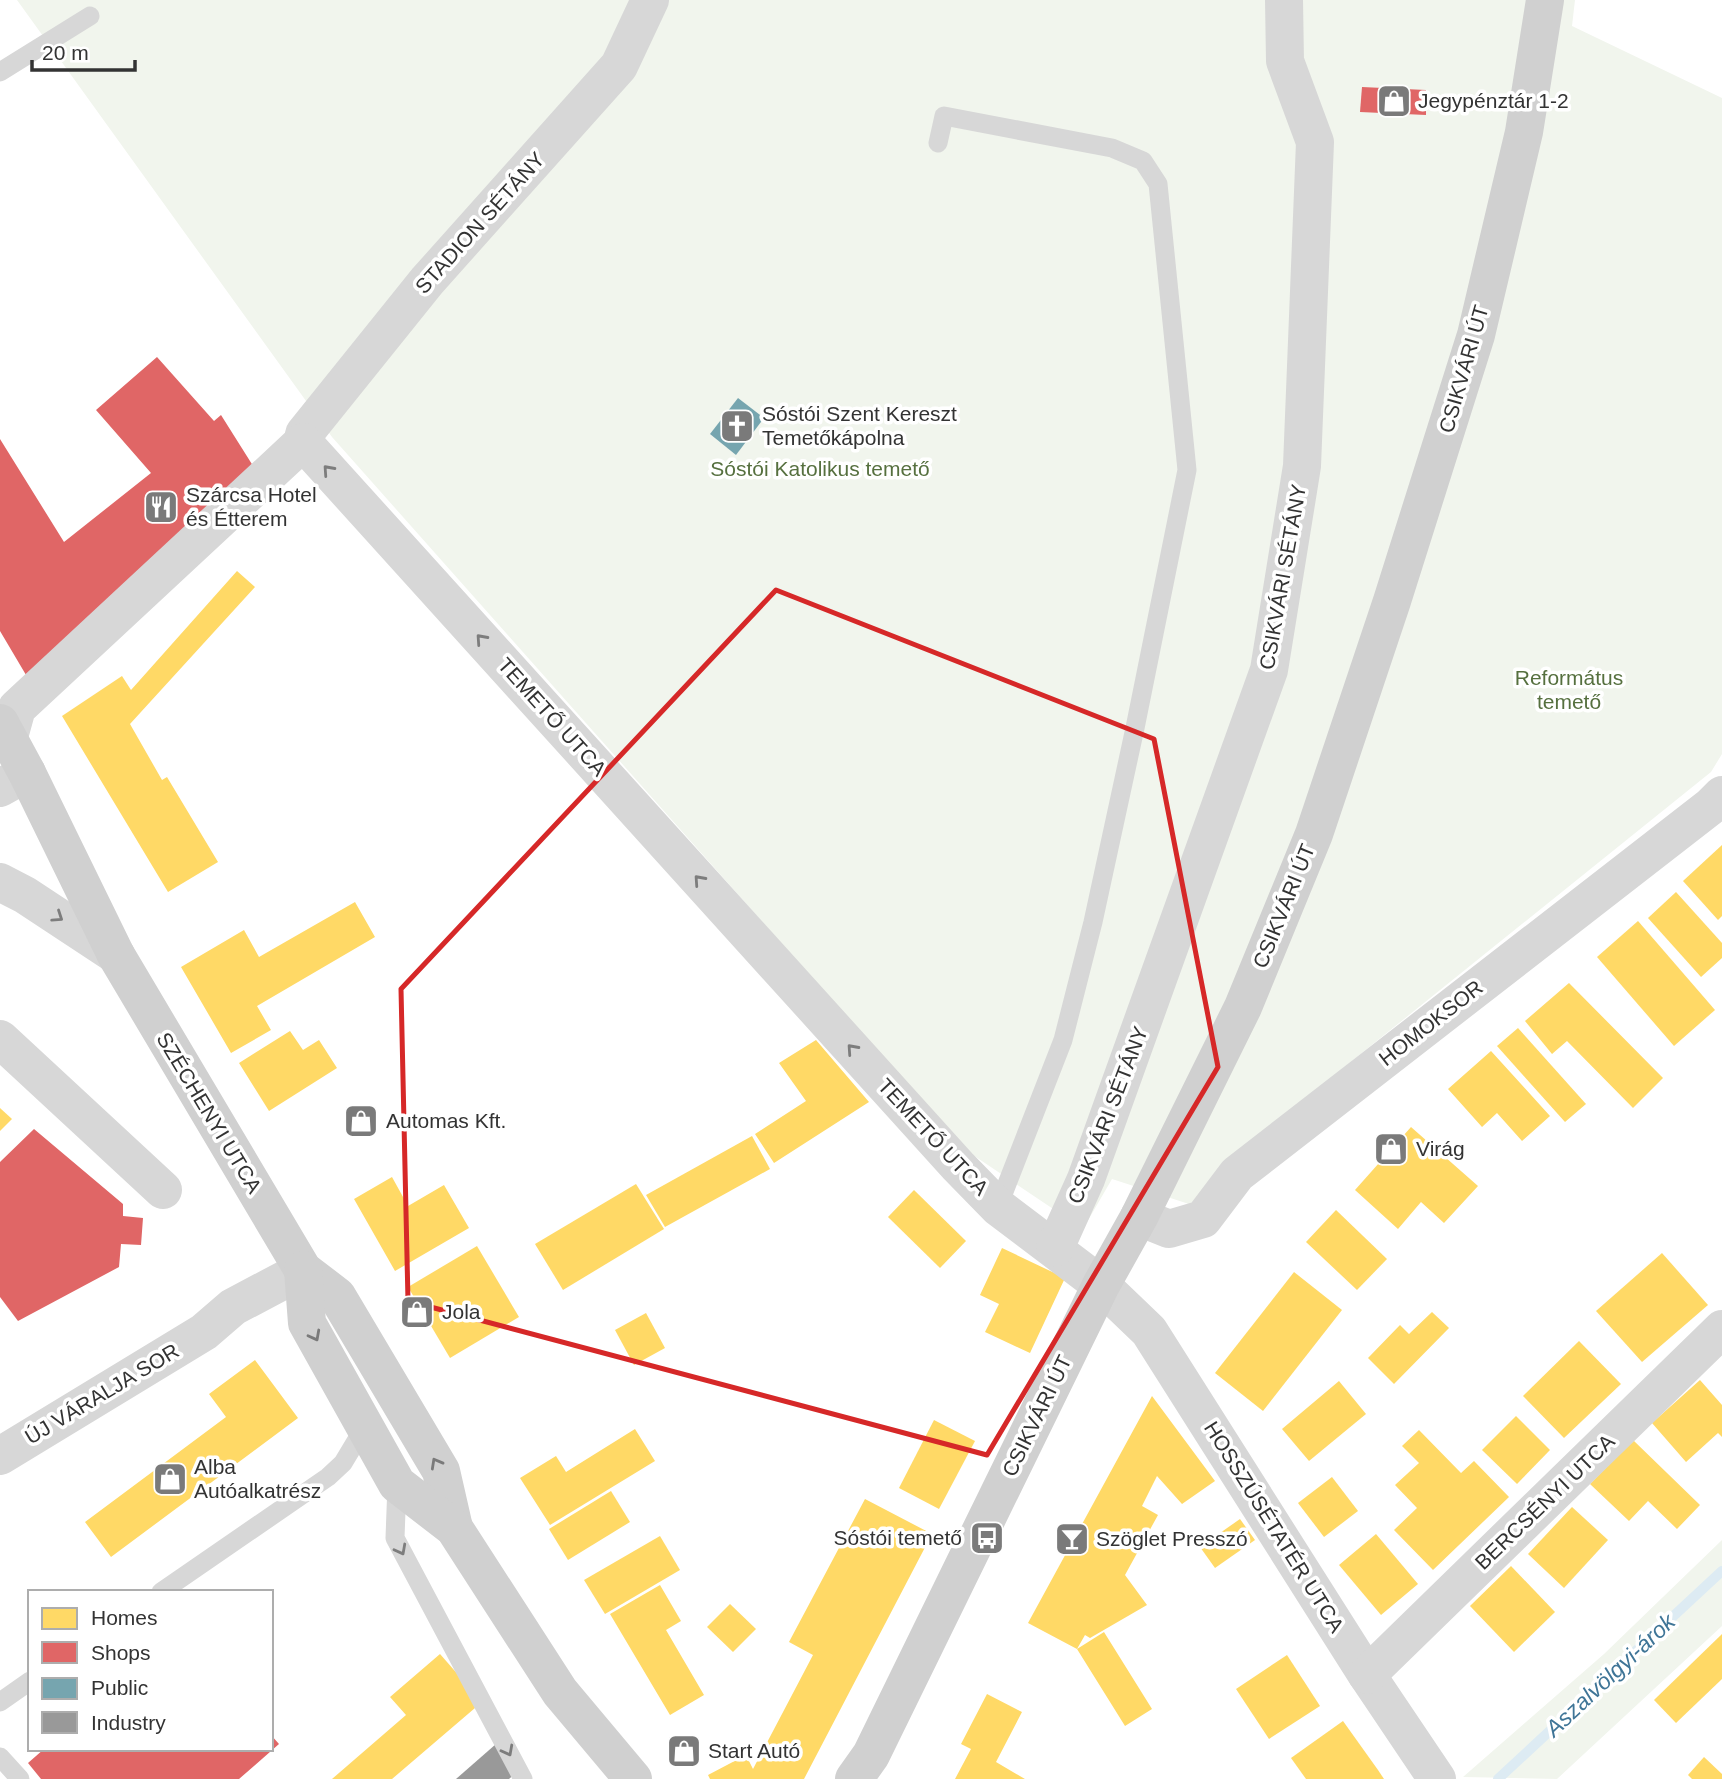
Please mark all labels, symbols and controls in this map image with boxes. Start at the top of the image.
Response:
scale bar [32,28,135,72]
text: 20 m [42,41,89,64]
shop icon: Jegypénztár 1-2 [1375,82,1413,120]
place label: Jegypénztár 1-2 [1418,89,1569,112]
street label: STADION SÉTÁNY [410,147,549,298]
street label: CSIKVÁRI ÚT [1434,302,1493,435]
place label: Sóstói Szent Kereszt Temetőkápolna [762,402,957,449]
church icon: Sóstói Szent Kereszt Temetőkápolna [718,407,756,445]
park label: Sóstói Katolikus temető [710,457,930,480]
one-way arrow [324,466,337,479]
street label: CSIKVÁRI SÉTÁNY [1255,482,1310,671]
place label: Szárcsa Hotel és Étterem [186,483,317,530]
restaurant icon: Szárcsa Hotel és Étterem [142,488,180,526]
one-way arrow [477,634,489,647]
street label: TEMETŐ UTCA [493,653,611,780]
park label: Református temető [1515,666,1623,713]
street label: CSIKVÁRI ÚT [1248,840,1319,971]
one-way arrow [695,876,708,889]
one-way arrow [50,909,63,921]
street label: HOMOKSOR [1374,975,1487,1070]
street label: CSIKVÁRI SÉTÁNY [1063,1023,1152,1207]
street label: SZÉCHENYI UTCA [152,1028,266,1197]
one-way arrow [848,1044,860,1057]
street label: TEMETŐ UTCA [874,1074,993,1200]
shop icon: Automas Kft. [342,1102,380,1140]
place label: Automas Kft. [386,1109,506,1132]
shop icon: Virág [1372,1130,1410,1168]
place label: Virág [1416,1137,1465,1160]
shop icon: Jola [398,1293,436,1331]
place label: Jola [442,1300,481,1323]
one-way arrow [307,1329,320,1342]
street label: ÚJ VÁRALJA SOR [21,1339,183,1449]
street label: CSIKVÁRI ÚT [997,1351,1076,1480]
street label: HOSSZÚSÉTATÉR UTCA [1200,1417,1349,1636]
street label: BERCSÉNYI UTCA [1470,1429,1619,1574]
place label: Alba Autóalkatrész [194,1455,321,1502]
one-way arrow [431,1458,444,1470]
shop icon: Alba Autóalkatrész [151,1460,189,1498]
bus stop icon: Sóstói temető [968,1519,1006,1557]
bar icon: Szöglet Presszó [1053,1520,1091,1558]
place label: Sóstói temető [834,1526,962,1549]
place label: Szöglet Presszó [1096,1527,1248,1550]
one-way arrow [393,1543,406,1555]
legend [28,1590,273,1751]
text: Homes [91,1606,158,1629]
water label: Aszalvölgyi-árok [1538,1607,1681,1743]
text: Shops [91,1641,151,1664]
text: Public [91,1676,148,1699]
text: Industry [91,1711,166,1734]
shop icon: Start Autó [665,1732,703,1770]
place label: Start Autó [708,1739,800,1762]
one-way arrow [500,1744,514,1756]

